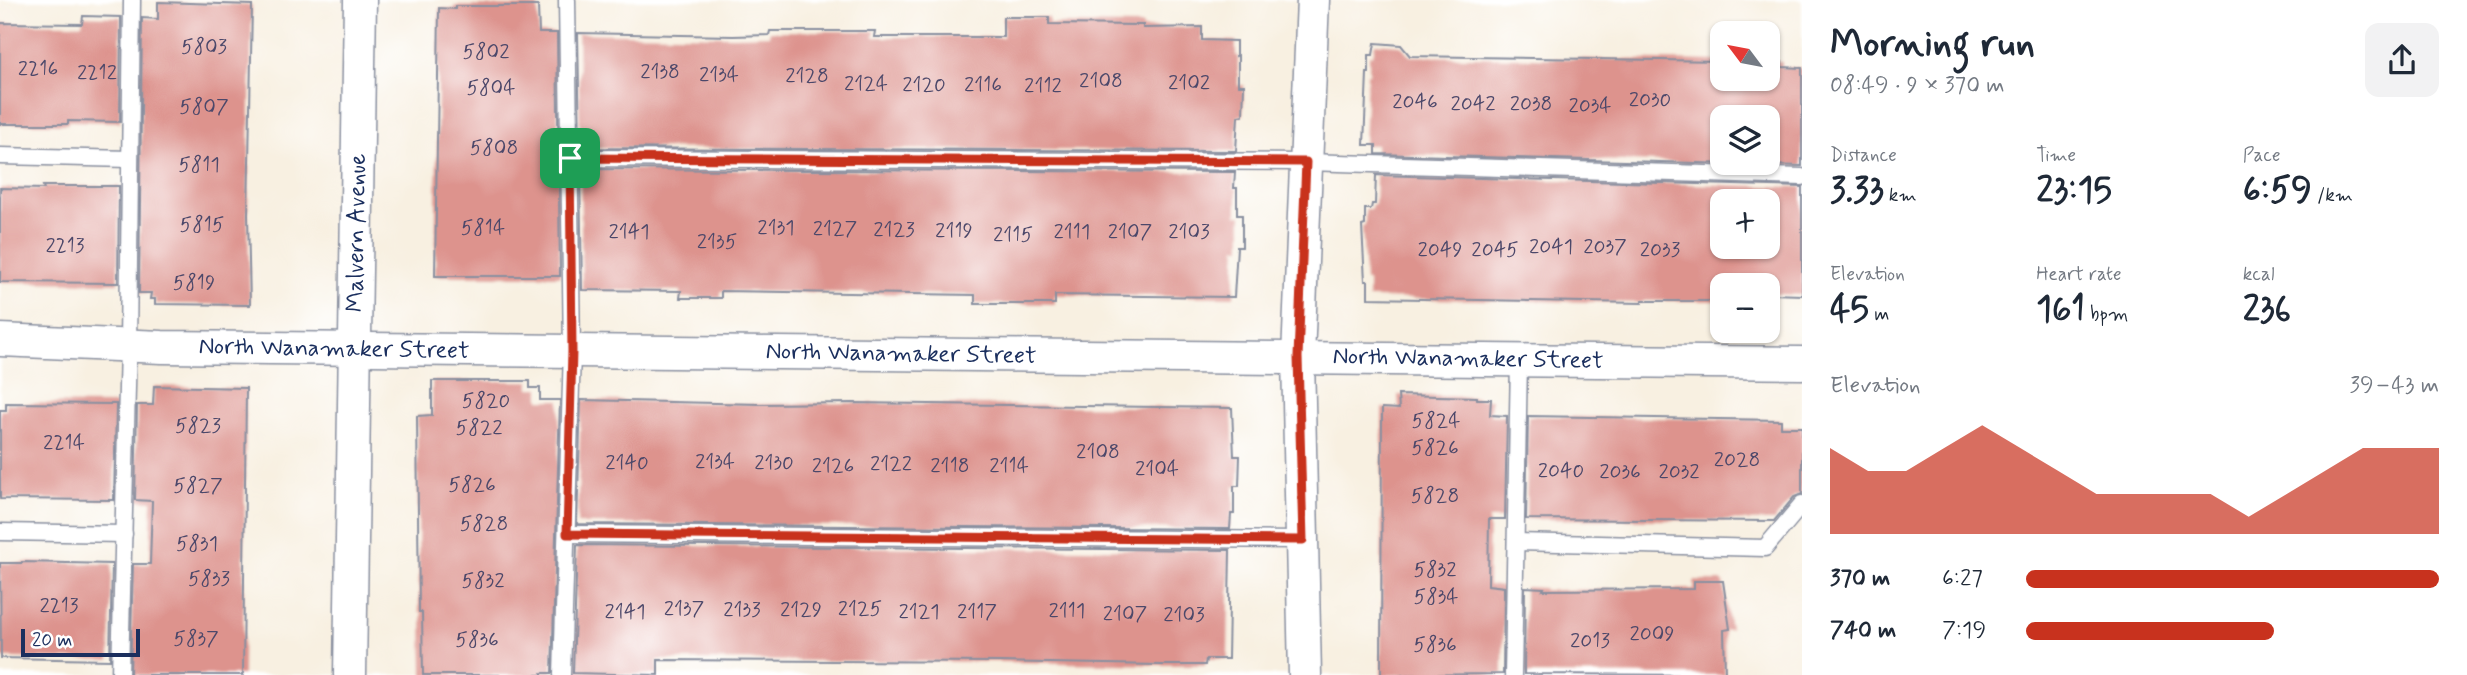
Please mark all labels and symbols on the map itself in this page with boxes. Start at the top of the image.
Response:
north arrow [1710,21,1780,91]
house number: 5803 [181,33,228,61]
house number: 5802 [462,38,510,66]
house number: 2216 [18,55,58,83]
house number: 2138 [640,58,680,86]
house number: 2212 [77,59,117,87]
house number: 2134 [699,61,739,89]
house number: 2128 [785,62,829,90]
house number: 2108 [1079,67,1123,95]
house number: 2102 [1168,69,1210,97]
house number: 2124 [844,70,888,98]
house number: 2120 [902,71,946,99]
house number: 2116 [964,71,1002,99]
house number: 2112 [1024,72,1062,100]
house number: 5804 [467,74,515,102]
house number: 2030 [1629,86,1671,114]
house number: 2046 [1392,88,1438,116]
house number: 2042 [1451,90,1495,118]
house number: 2038 [1510,90,1552,118]
house number: 2034 [1568,92,1612,120]
house number: 5807 [179,93,229,121]
pin [540,128,600,188]
house number: 5808 [470,134,518,162]
house number: 5811 [178,151,220,179]
street label: Malvern Avenue [340,153,374,313]
house number: 5815 [180,211,224,239]
house number: 5814 [461,214,505,242]
house number: 2131 [757,214,795,242]
house number: 2127 [813,215,858,243]
house number: 2123 [873,216,915,244]
house number: 2119 [935,217,973,245]
house number: 2141 [608,218,650,246]
house number: 2111 [1054,218,1090,246]
house number: 2107 [1108,218,1153,246]
house number: 2103 [1168,218,1210,246]
house number: 2115 [993,221,1033,249]
house number: 2135 [697,228,737,256]
house number: 2213 [45,232,85,260]
house number: 2041 [1529,233,1573,261]
house number: 2037 [1583,233,1627,261]
house number: 2049 [1418,236,1462,264]
house number: 2045 [1471,236,1519,264]
house number: 2033 [1640,236,1681,264]
house number: 5819 [173,269,215,297]
street label: North Wanamaker Street [198,331,470,367]
street label: North Wanamaker Street [765,336,1037,372]
street label: North Wanamaker Street [1332,341,1604,377]
house number: 5820 [462,387,510,415]
house number: 5824 [1412,407,1460,435]
house number: 5823 [175,412,222,440]
house number: 5822 [456,414,502,442]
house number: 2214 [43,429,85,457]
house number: 5826 [1411,434,1459,462]
house number: 2108 [1076,438,1120,466]
house number: 2028 [1714,446,1760,474]
house number: 2134 [695,448,735,476]
house number: 2140 [605,449,649,477]
house number: 2130 [754,449,794,477]
house number: 2122 [870,450,912,478]
house number: 2126 [812,452,854,480]
house number: 2118 [930,452,970,480]
house number: 2114 [989,452,1029,480]
house number: 2104 [1135,455,1179,483]
house number: 2040 [1538,457,1584,485]
house number: 2036 [1599,458,1641,486]
house number: 2032 [1658,458,1700,486]
house number: 5826 [448,471,496,499]
house number: 5827 [173,472,223,500]
house number: 5828 [1411,482,1459,510]
house number: 5828 [460,510,508,538]
house number: 5831 [176,530,218,558]
house number: 5832 [1414,556,1456,584]
house number: 5833 [188,565,231,593]
house number: 5832 [462,567,504,595]
house number: 5834 [1414,583,1458,611]
house number: 2213 [39,592,79,620]
house number: 2137 [664,595,705,623]
house number: 2125 [838,595,882,623]
house number: 2133 [723,596,761,624]
house number: 2129 [780,596,822,624]
house number: 2111 [1049,597,1085,625]
house number: 2141 [604,598,646,626]
house number: 2121 [898,598,940,626]
house number: 2117 [957,598,997,626]
house number: 2107 [1103,600,1148,628]
house number: 2103 [1163,601,1205,629]
house number: 2009 [1629,620,1675,648]
house number: 5837 [173,625,219,653]
scale bar [21,626,140,658]
house number: 5836 [455,626,499,654]
house number: 2013 [1570,627,1610,655]
house number: 5836 [1413,631,1457,659]

